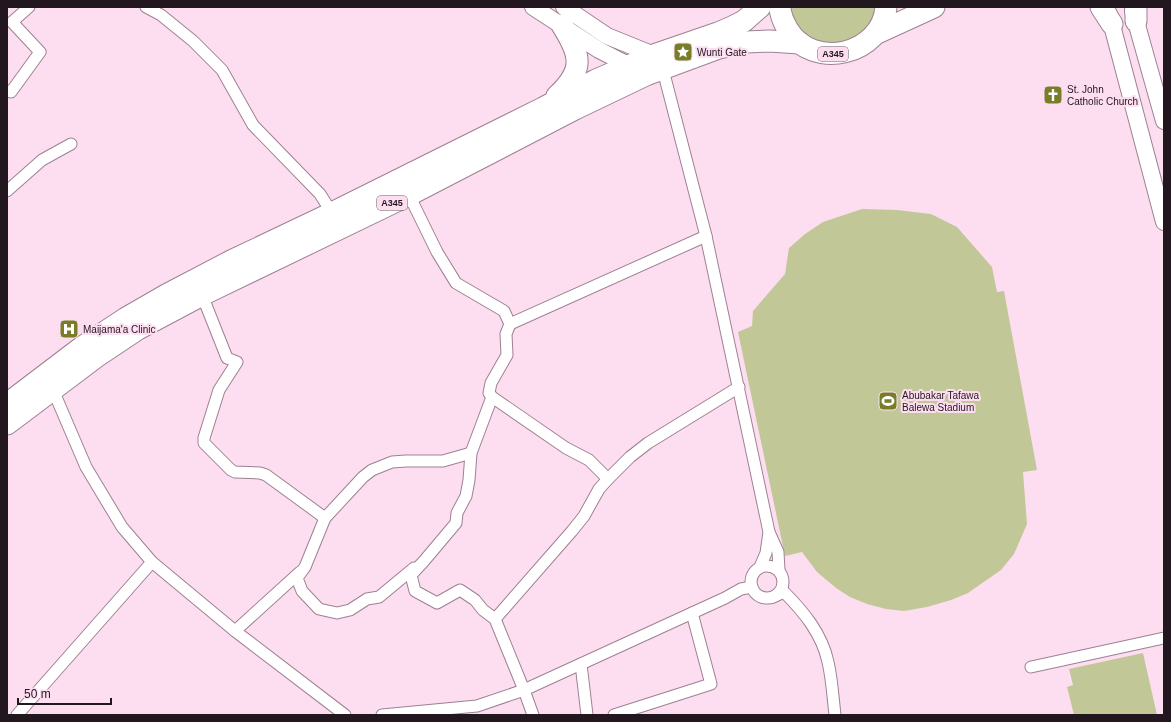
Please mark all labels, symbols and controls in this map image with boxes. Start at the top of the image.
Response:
place icon: Wunti Gate [672,41,694,63]
place label: Wunti Gate [697,47,747,58]
road number: A345 [818,47,848,61]
church icon: St. John Catholic Church [1042,84,1064,106]
place label: St. John Catholic Church [1067,84,1138,107]
road number: A345 [377,196,407,210]
hospital icon: Maijama'a Clinic [58,318,80,340]
place label: Maijama'a Clinic [83,324,156,335]
sports icon: Abubakar Tafawa Balewa Stadium [877,390,899,412]
place label: Abubakar Tafawa Balewa Stadium [902,390,980,413]
scale bar [18,680,111,706]
text: 50 m [24,687,51,701]

